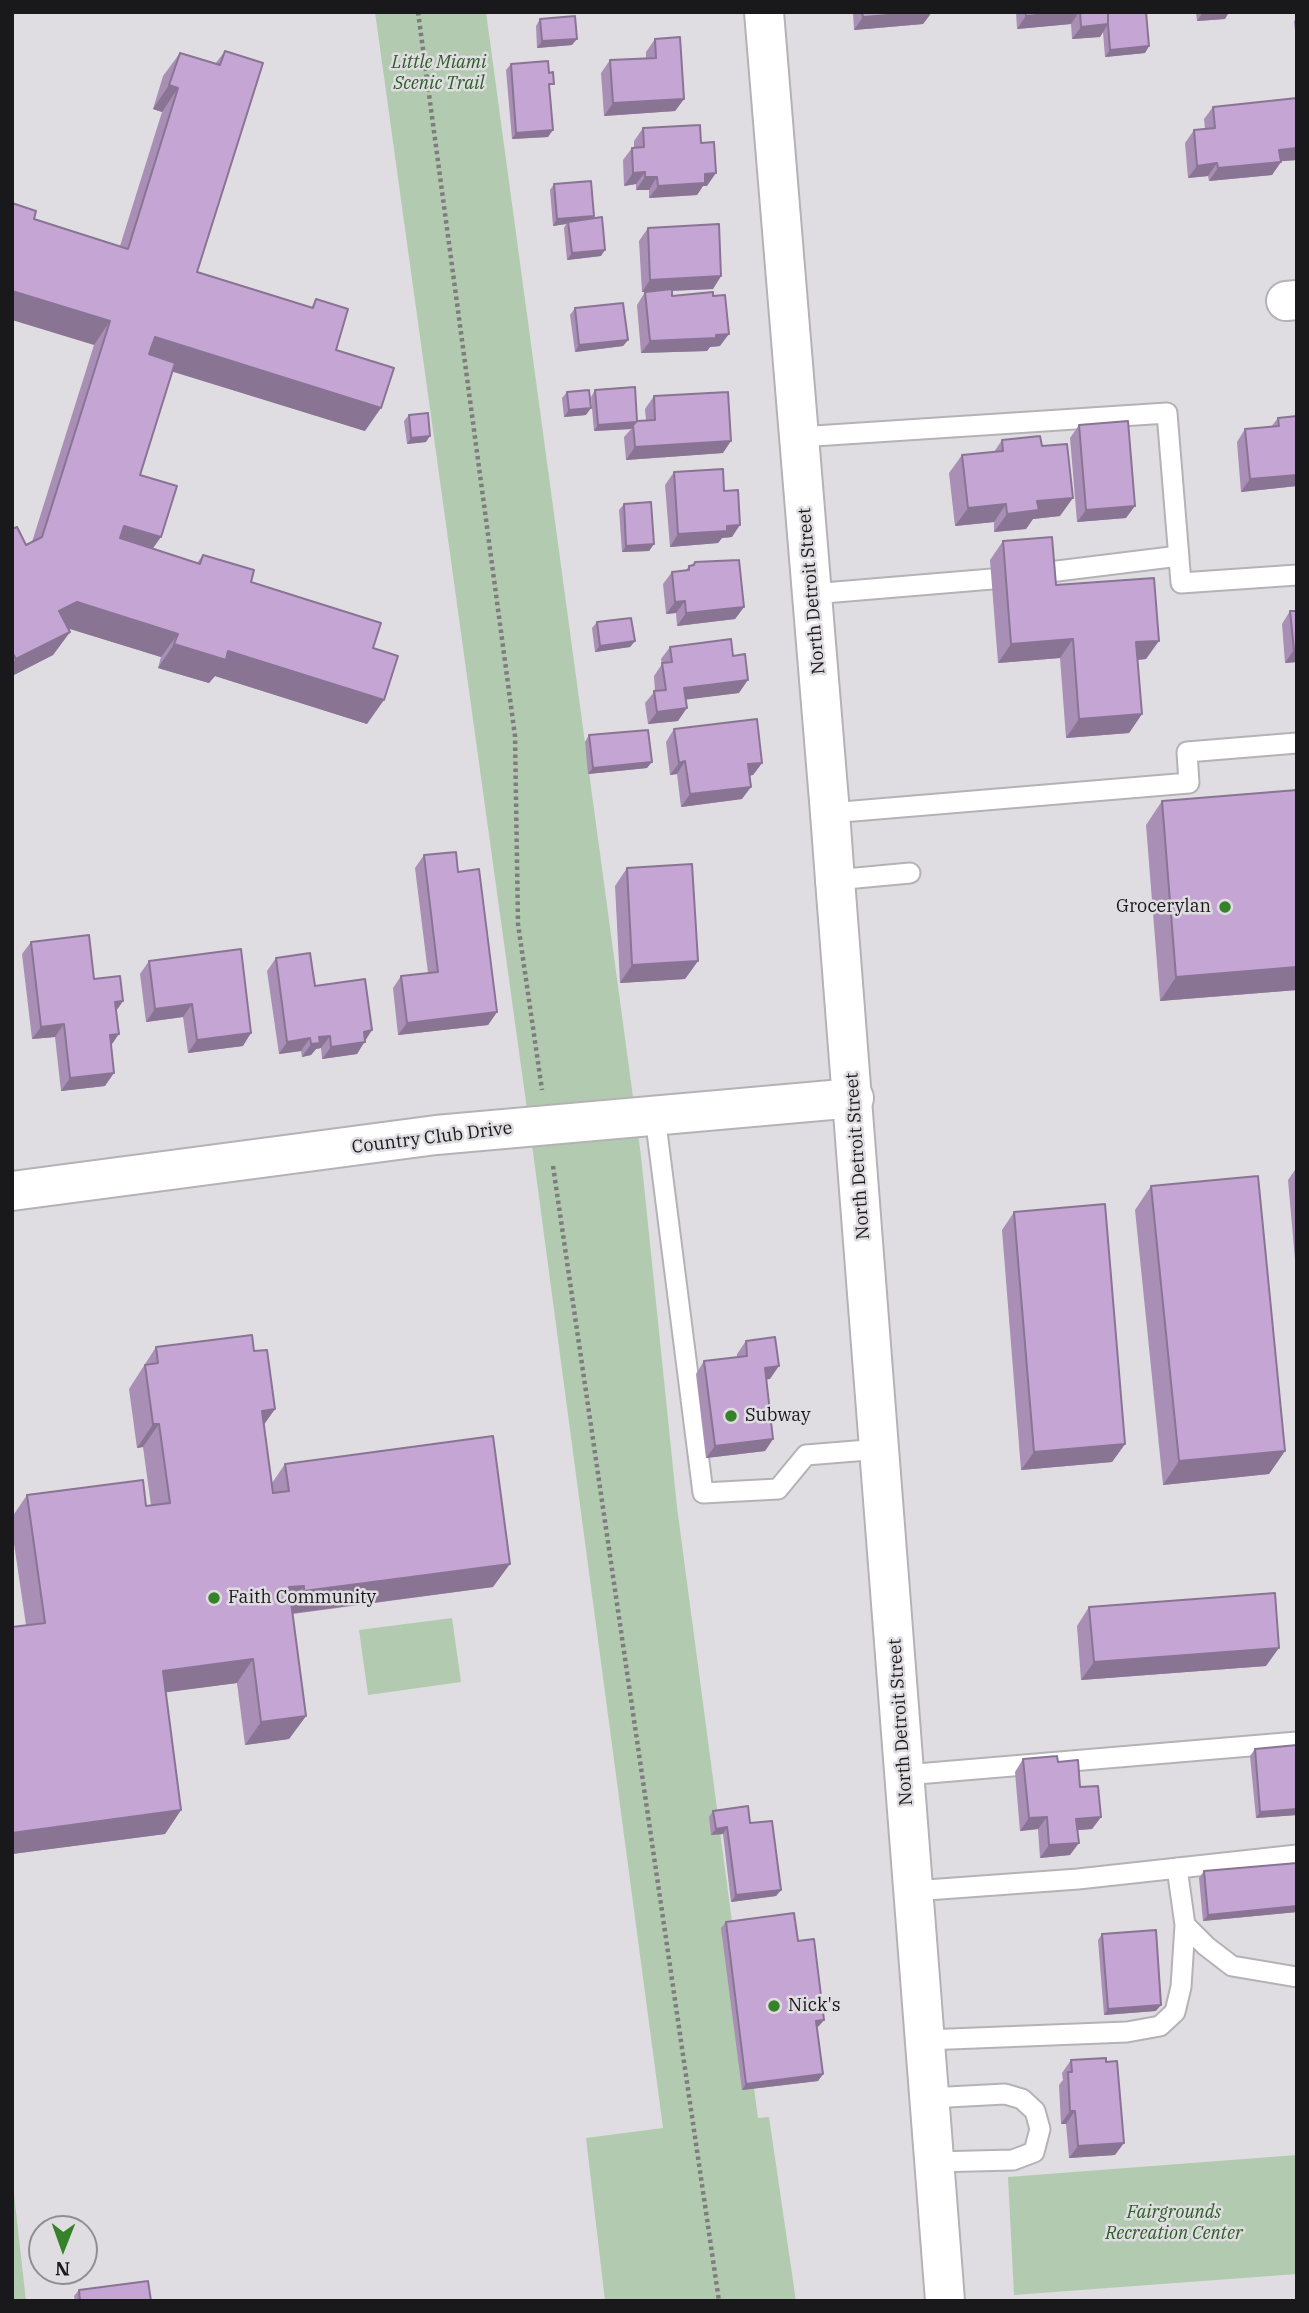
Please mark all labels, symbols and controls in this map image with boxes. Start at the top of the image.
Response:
park label: Little Miami Scenic Trail [392,52,486,94]
street label: North Detroit Street [794,507,830,675]
place label: Grocerylan [1116,896,1211,918]
marker: Grocerylan [1217,899,1233,915]
street label: North Detroit Street [841,1072,875,1240]
street label: Country Club Drive [351,1117,513,1159]
place label: Subway [745,1405,811,1427]
marker: Subway [723,1408,739,1424]
place label: Faith Community [228,1587,376,1609]
marker: Faith Community [206,1590,222,1606]
street label: North Detroit Street [884,1638,918,1806]
place label: Nick's [788,1995,841,2017]
marker: Nick's [766,1998,782,2014]
park label: Fairgrounds Recreation Center [1105,2202,1243,2244]
north arrow [28,2215,98,2285]
text: N [55,2257,70,2281]

